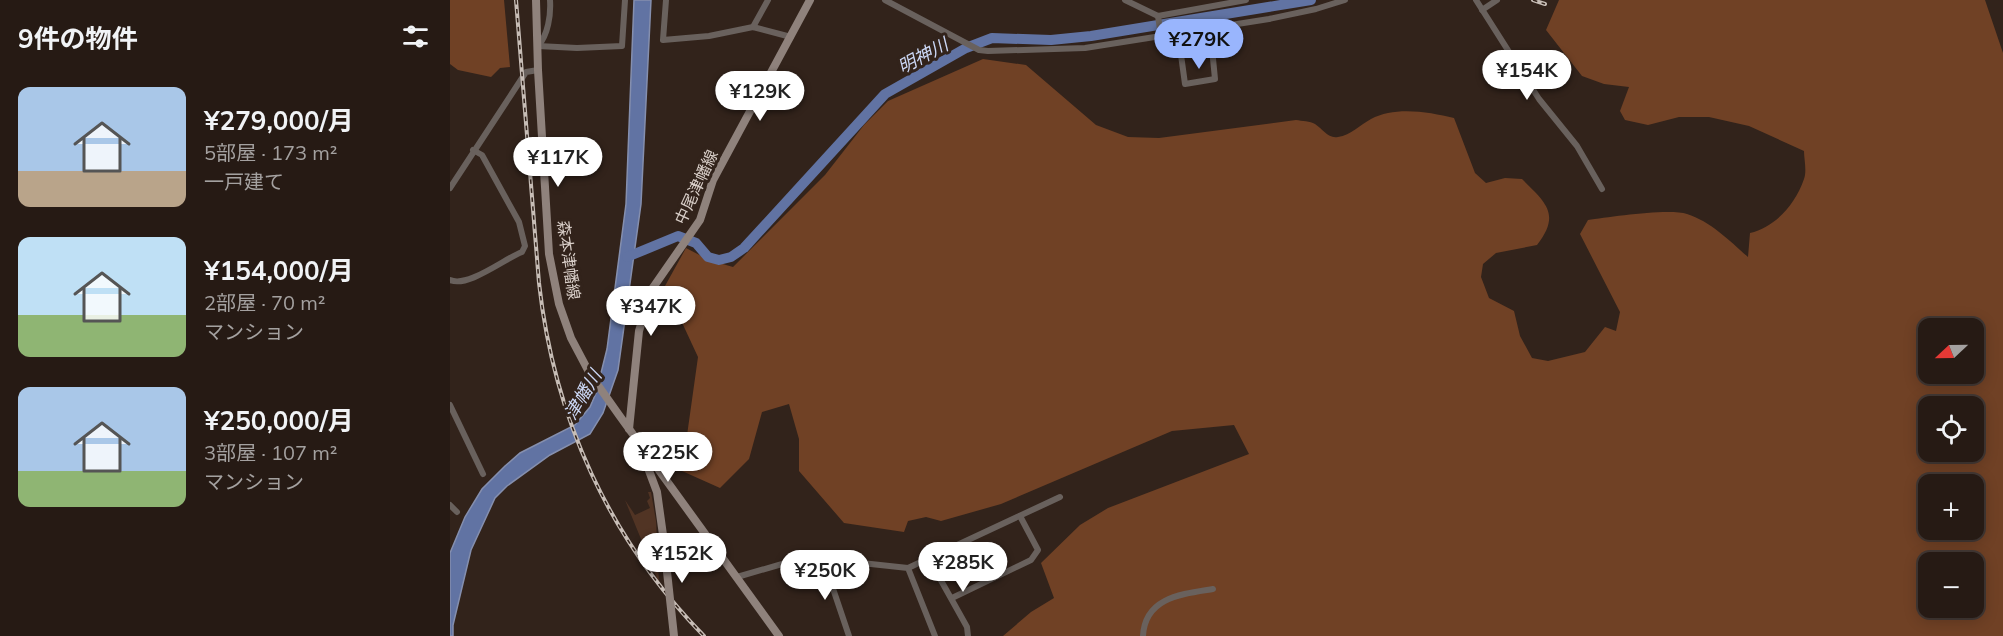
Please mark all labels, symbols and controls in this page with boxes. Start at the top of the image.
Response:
pin: ¥279K [1157,19,1241,70]
icon: filters [399,20,432,53]
text: 9件の物件 [18,22,138,55]
text: ¥279K [1168,26,1230,51]
water label: 明神川 [894,32,954,78]
pin: ¥154K [1485,50,1569,101]
text: ¥154K [1496,57,1558,82]
pin: ¥129K [718,71,802,122]
text: ¥129K [729,78,791,103]
text: ¥279,000/月 [204,104,354,137]
icon: home [66,111,138,183]
pin: ¥117K [516,137,600,188]
text: 5部屋 · 173 m² [204,140,337,165]
text: ¥117K [527,144,589,169]
street label: 中尾津幡線 [670,147,722,227]
text: 一戸建て [204,169,284,194]
street label: 森本津幡線 [554,219,584,301]
text: ¥154,000/月 [204,254,354,287]
icon: home [66,261,138,333]
pin: ¥347K [609,286,693,337]
text: 2部屋 · 70 m² [204,290,325,315]
text: ¥347K [620,293,682,318]
north arrow [1918,318,1984,384]
map controls [1918,318,1984,618]
text: マンション [204,319,304,344]
water label: 津幡川 [559,364,607,424]
button: locate [1918,396,1984,462]
text: ¥250,000/月 [204,404,354,437]
icon: home [66,411,138,483]
pin: ¥225K [626,432,710,483]
text: ¥225K [637,439,699,464]
text: 3部屋 · 107 m² [204,440,337,465]
text: マンション [204,469,304,494]
button: + [1918,474,1984,540]
pin: ¥152K [640,533,724,584]
text: ¥152K [651,540,713,565]
pin: ¥285K [921,542,1005,593]
text: ¥285K [932,549,994,574]
pin: ¥250K [783,550,867,601]
button: − [1918,552,1984,618]
text: ¥250K [794,557,856,582]

